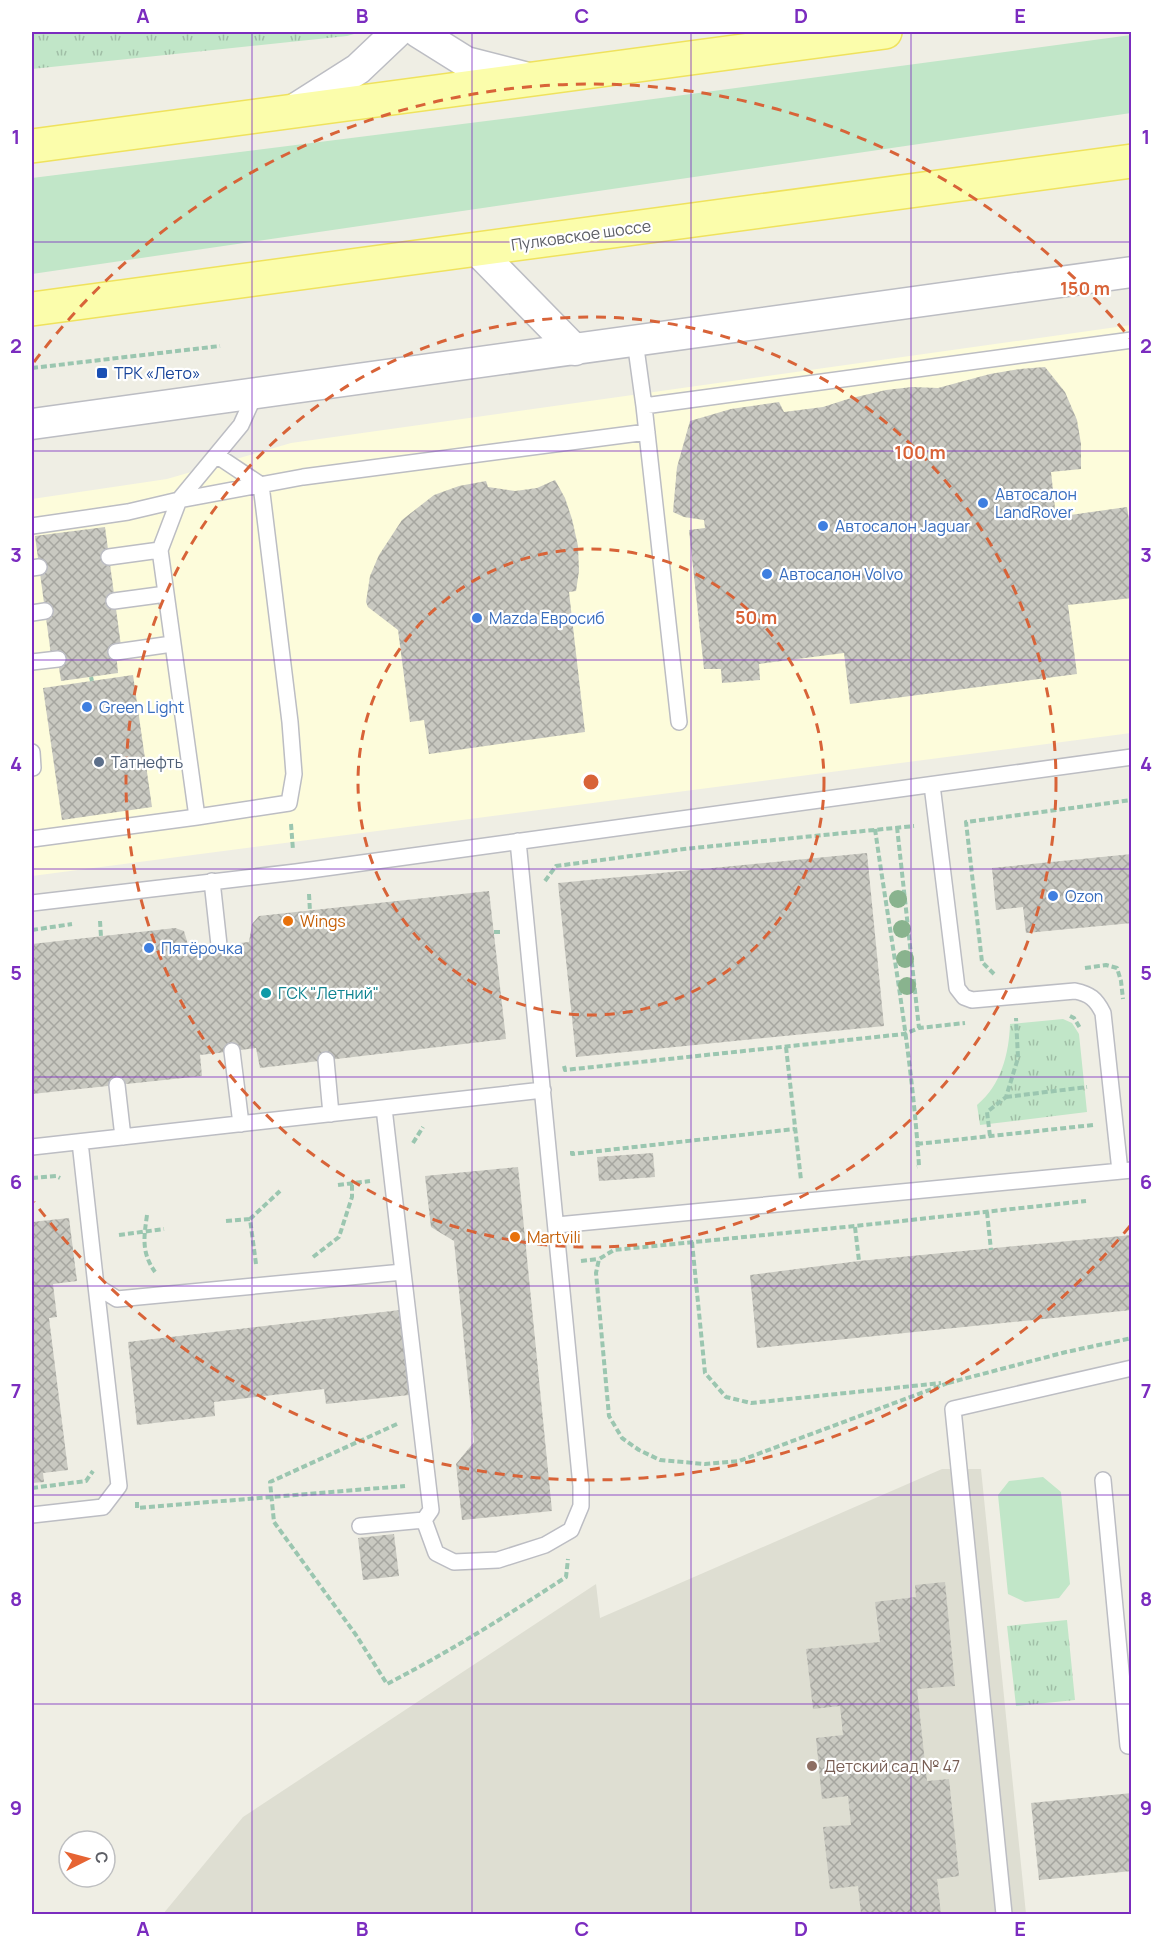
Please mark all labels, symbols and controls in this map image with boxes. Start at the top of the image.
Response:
text: A [136,2,150,29]
text: B [356,2,369,29]
text: C [575,2,589,29]
text: D [794,2,808,29]
text: E [1014,2,1026,29]
text: 1 [12,123,20,150]
text: 1 [1142,123,1150,150]
street label: Пулковское шоссе [510,214,652,256]
text: 150 m [1060,276,1110,300]
text: 2 [10,332,22,359]
text: 2 [1140,332,1152,359]
place label: ТРК «Лето» [114,362,201,384]
marker: ТРК «Лето» [95,366,109,380]
text: 100 m [894,440,946,464]
place label: Автосалон LandRover [995,483,1077,523]
marker: Автосалон LandRover [976,496,990,510]
place label: Автосалон Jaguar [835,515,970,537]
marker: Автосалон Jaguar [816,519,830,533]
text: 3 [10,541,22,568]
text: 3 [1140,541,1152,568]
place label: Автосалон Volvo [779,563,903,585]
marker: Автосалон Volvo [760,567,774,581]
text: 50 m [735,605,777,629]
place label: Mazda Евросиб [489,607,605,629]
marker: Mazda Евросиб [470,611,484,625]
place label: Green Light [99,696,184,718]
marker: Green Light [80,700,94,714]
text: 4 [10,750,22,777]
text: 4 [1140,750,1152,777]
place label: Татнефть [111,751,183,773]
marker: Татнефть [92,755,106,769]
centre of rings [581,772,601,792]
place label: Ozon [1065,885,1103,907]
marker: Ozon [1046,889,1060,903]
place label: Wings [300,910,346,932]
marker: Wings [281,914,295,928]
place label: Пятёрочка [161,937,243,959]
marker: Пятёрочка [142,941,156,955]
text: 5 [10,959,22,986]
text: 5 [1140,959,1152,986]
place label: ГСК "Летний" [278,982,379,1004]
marker: ГСК "Летний" [259,986,273,1000]
text: 6 [10,1168,22,1195]
text: 6 [1140,1168,1152,1195]
place label: Martvili [527,1226,581,1248]
marker: Martvili [508,1230,522,1244]
text: 7 [11,1377,21,1404]
text: 7 [1141,1377,1151,1404]
text: 8 [10,1585,22,1612]
text: 8 [1140,1585,1152,1612]
place label: Детский сад № 47 [824,1755,960,1777]
marker: Детский сад № 47 [805,1759,819,1773]
text: 9 [10,1794,22,1821]
text: 9 [1140,1794,1152,1821]
north arrow [57,1829,117,1889]
text: С [90,1850,113,1865]
text: A [136,1915,150,1942]
text: B [356,1915,369,1942]
text: C [575,1915,589,1942]
text: D [794,1915,808,1942]
text: E [1014,1915,1026,1942]

